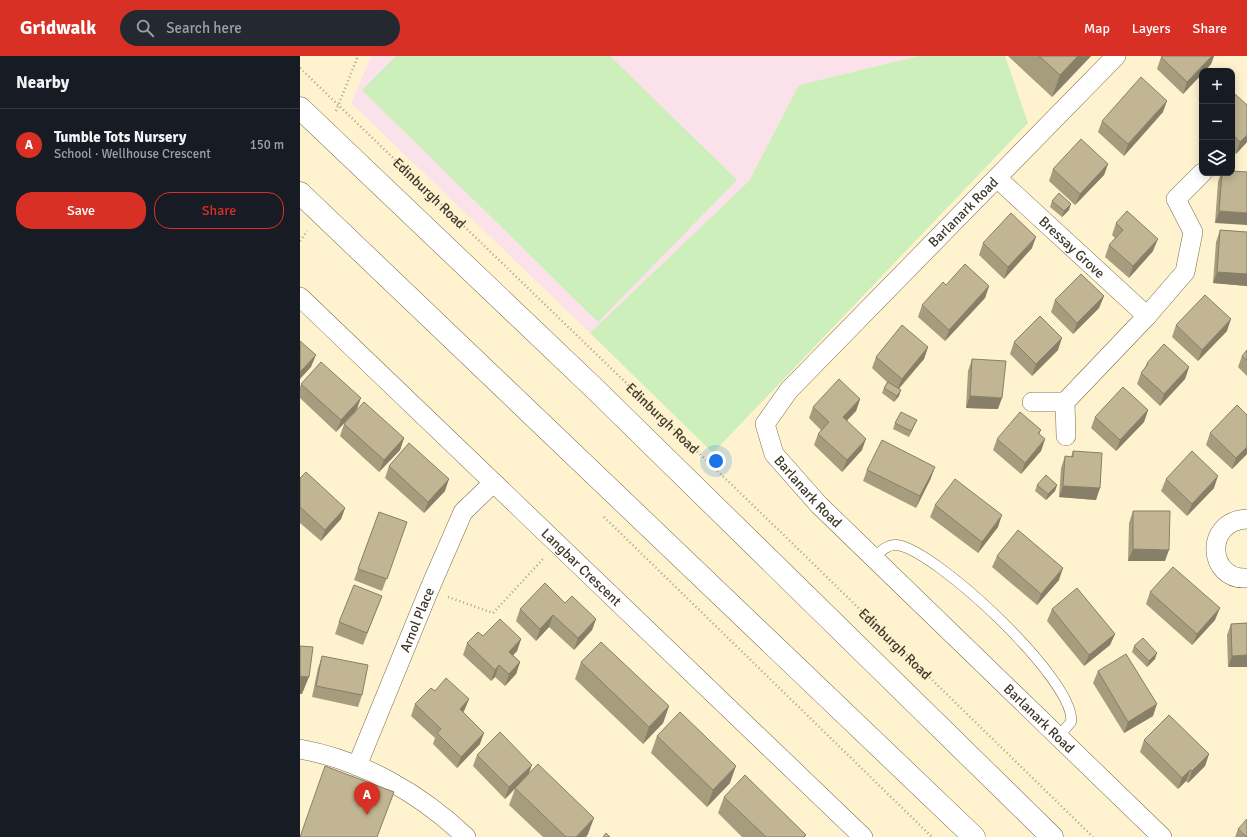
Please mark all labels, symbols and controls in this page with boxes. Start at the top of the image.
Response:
search box [120,10,400,46]
text: Gridwalk [20,16,96,40]
icon: search [134,17,156,39]
text: Search here [166,19,242,37]
text: Map [1084,20,1110,37]
text: Layers [1132,20,1171,37]
text: Share [1193,20,1227,37]
map controls [1199,68,1235,176]
button: + [1199,68,1235,104]
text: Nearby [16,72,69,93]
button: − [1199,104,1235,140]
text: Tumble Tots Nursery [54,128,186,146]
text: A [25,137,33,153]
text: 150 m [250,137,284,153]
button: layers [1199,140,1235,176]
text: School · Wellhouse Crescent [54,146,211,162]
street label: Edinburgh Road [389,154,469,232]
street label: Barlanark Road [925,174,1002,251]
button: Save [16,192,146,229]
button: Share [154,192,284,229]
street label: Bressay Grove [1035,213,1108,282]
street label: Edinburgh Road [622,379,702,457]
your location [706,451,726,471]
street label: Barlanark Road [770,452,845,531]
street label: Langbar Crescent [537,525,625,610]
street label: Arnol Place [396,585,438,655]
street label: Edinburgh Road [855,605,935,683]
street label: Barlanark Road [1000,681,1078,757]
pin: A [354,782,380,815]

